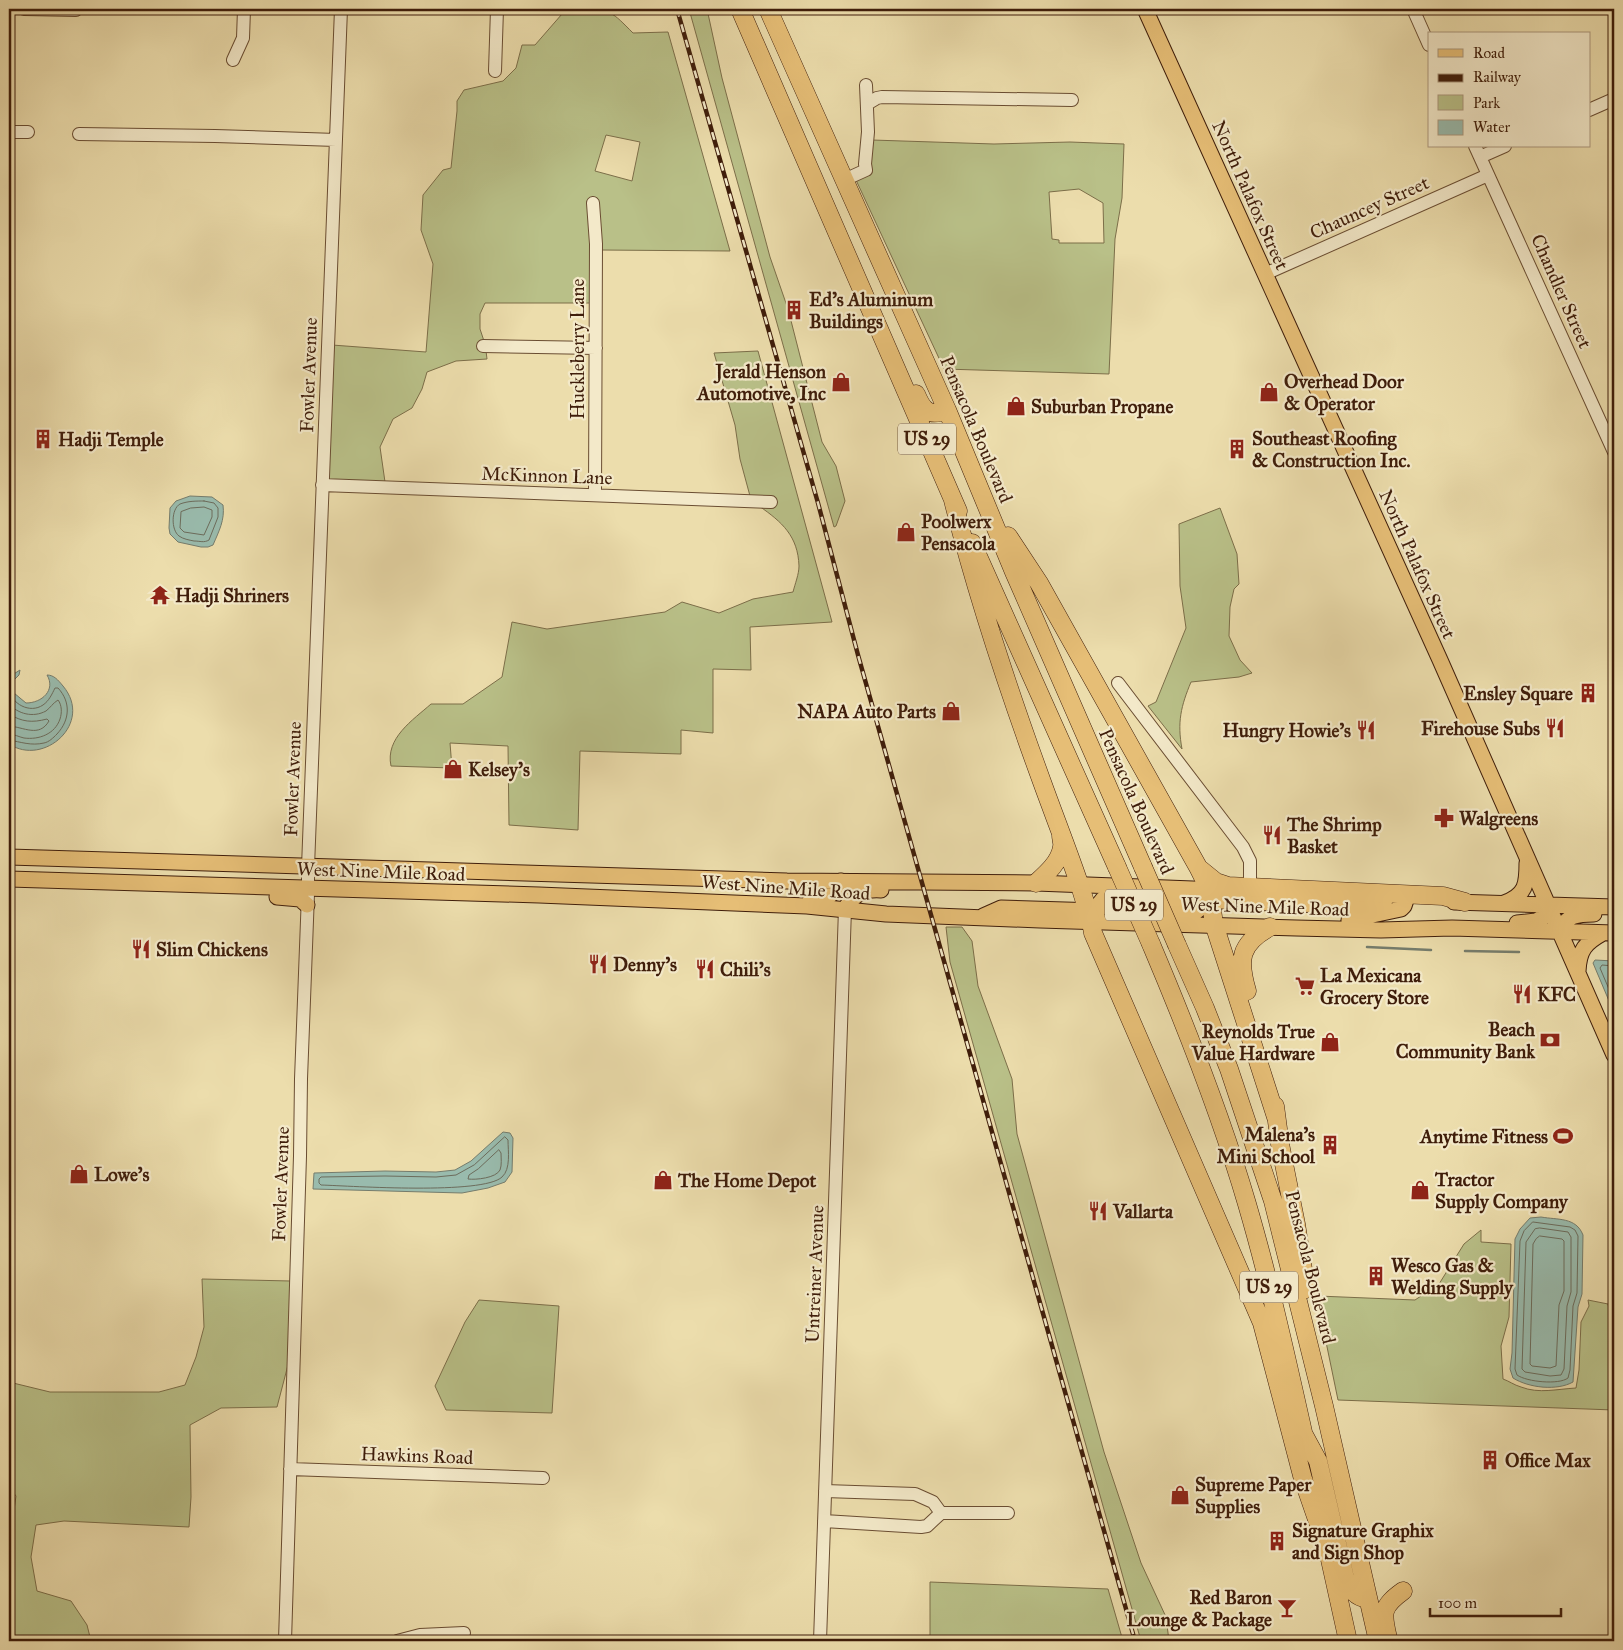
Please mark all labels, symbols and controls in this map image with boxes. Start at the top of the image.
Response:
legend [1428,32,1590,148]
text: Road [1473,44,1505,62]
text: Railway [1473,68,1522,86]
text: Park [1473,94,1500,112]
street label: North Palafox Street [1207,117,1294,274]
text: Water [1473,118,1510,136]
street label: Chauncey Street [1306,171,1433,244]
street label: Chandler Street [1526,230,1597,352]
street label: Huckleberry Lane [566,279,589,419]
place label: Ed's Aluminum Buildings [809,288,933,334]
building icon: Ed's Aluminum Buildings [783,299,805,321]
street label: Fowler Avenue [295,317,322,433]
street label: Pensacola Boulevard [935,352,1018,507]
place label: Jerald Henson Automotive, Inc [695,360,827,405]
place label: Overhead Door & Operator [1284,370,1405,416]
shop icon: Jerald Henson Automotive, Inc [830,371,852,393]
shop icon: Overhead Door & Operator [1258,381,1280,403]
shop icon: Suburban Propane [1005,395,1027,417]
place label: Suburban Propane [1031,395,1173,419]
road number: US 29 [898,424,956,454]
place label: Southeast Roofing & Construction Inc. [1252,427,1411,472]
building icon: Hadji Temple [32,428,54,450]
place label: Hadji Temple [58,428,164,452]
building icon: Southeast Roofing & Construction Inc. [1226,438,1248,460]
street label: McKinnon Lane [481,462,613,489]
street label: North Palafox Street [1374,486,1461,643]
place label: Poolwerx Pensacola [921,510,996,555]
shop icon: Poolwerx Pensacola [895,521,917,543]
temple icon: Hadji Shriners [149,584,171,606]
place label: Hadji Shriners [175,584,289,608]
place label: Ensley Square [1463,682,1573,706]
building icon: Ensley Square [1577,682,1599,704]
place label: NAPA Auto Parts [797,700,936,723]
shop icon: NAPA Auto Parts [940,700,962,722]
place label: Firehouse Subs [1421,717,1540,740]
restaurant icon: Firehouse Subs [1544,717,1566,739]
place label: Hungry Howie's [1223,719,1351,743]
restaurant icon: Hungry Howie's [1355,719,1377,741]
street label: Fowler Avenue [279,721,306,837]
street label: Pensacola Boulevard [1094,725,1179,878]
shop icon: Kelsey's [442,758,464,780]
place label: Kelsey's [468,758,530,782]
pharmacy icon: Walgreens [1433,807,1455,829]
place label: Walgreens [1459,807,1538,831]
place label: The Shrimp Basket [1286,813,1382,858]
restaurant icon: The Shrimp Basket [1261,824,1283,846]
street label: West Nine Mile Road [296,857,466,886]
street label: West Nine Mile Road [701,870,871,905]
road number: US 29 [1105,890,1163,920]
street label: West Nine Mile Road [1180,892,1350,921]
restaurant icon: Slim Chickens [130,938,152,960]
place label: Slim Chickens [156,938,268,961]
restaurant icon: Denny's [587,953,609,975]
place label: Denny's [613,953,677,977]
restaurant icon: Chili's [694,958,716,980]
place label: Chili's [720,958,771,981]
place label: La Mexicana Grocery Store [1320,964,1429,1010]
supermarket icon: La Mexicana Grocery Store [1294,975,1316,997]
restaurant icon: KFC [1511,983,1533,1005]
place label: KFC [1537,983,1576,1006]
place label: Beach Community Bank [1396,1018,1536,1064]
place label: Reynolds True Value Hardware [1191,1020,1315,1065]
bank icon: Beach Community Bank [1539,1029,1561,1051]
shop icon: Reynolds True Value Hardware [1319,1031,1341,1053]
place label: Malena's Mini School [1217,1123,1316,1168]
place label: Anytime Fitness [1418,1125,1548,1149]
sports icon: Anytime Fitness [1552,1125,1574,1147]
street label: Fowler Avenue [267,1126,294,1242]
building icon: Malena's Mini School [1319,1134,1341,1156]
shop icon: Lowe's [68,1163,90,1185]
place label: Lowe's [94,1163,149,1186]
place label: Tractor Supply Company [1434,1168,1569,1214]
shop icon: The Home Depot [652,1169,674,1191]
place label: The Home Depot [677,1169,816,1193]
shop icon: Tractor Supply Company [1409,1179,1431,1201]
street label: Pensacola Boulevard [1280,1188,1341,1347]
restaurant icon: Vallarta [1087,1200,1109,1222]
place label: Vallarta [1112,1200,1174,1223]
street label: Untreiner Avenue [801,1205,828,1343]
place label: Wesco Gas & Welding Supply [1391,1254,1514,1300]
building icon: Wesco Gas & Welding Supply [1365,1265,1387,1287]
road number: US 29 [1240,1272,1298,1302]
street label: Hawkins Road [360,1442,474,1469]
building icon: Office Max [1479,1449,1501,1471]
place label: Office Max [1505,1449,1591,1472]
place label: Supreme Paper Supplies [1195,1473,1312,1519]
shop icon: Supreme Paper Supplies [1169,1484,1191,1506]
place label: Signature Graphix and Sign Shop [1292,1519,1434,1565]
building icon: Signature Graphix and Sign Shop [1266,1530,1288,1552]
scale bar [1430,1585,1562,1617]
place label: Red Baron Lounge & Package [1127,1586,1273,1632]
text: 100 m [1438,1594,1478,1612]
bar icon: Red Baron Lounge & Package [1276,1597,1298,1619]

